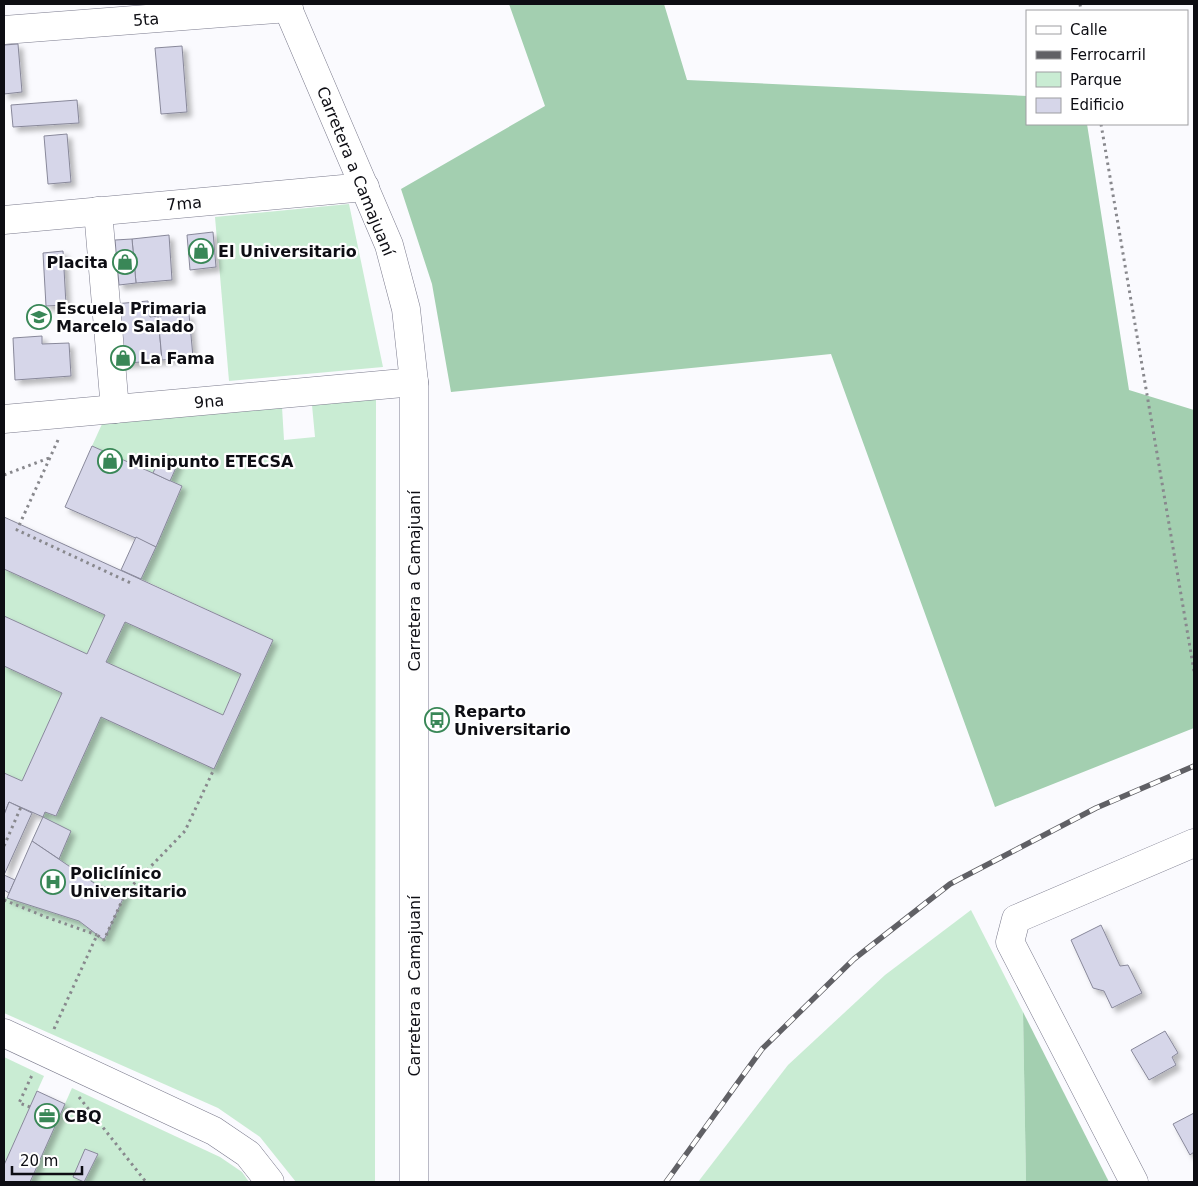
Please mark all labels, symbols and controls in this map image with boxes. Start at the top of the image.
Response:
street label: 5ta [132,9,160,30]
legend [1026,10,1188,125]
text: Calle [1070,21,1107,39]
text: Ferrocarril [1070,46,1146,64]
text: Parque [1070,71,1122,89]
street label: Carretera a Camajuaní [313,84,398,259]
text: Edificio [1070,96,1124,114]
street label: 7ma [165,192,203,215]
shop icon: El Universitario [188,238,214,264]
place label: El Universitario [218,242,357,261]
shop icon: Placita [112,249,138,275]
place label: Placita [47,253,108,272]
place label: Escuela Primaria Marcelo Salado [56,299,207,336]
school or university icon: Escuela Primaria Marcelo Salado [26,304,52,330]
shop icon: La Fama [110,345,136,371]
place label: La Fama [140,349,215,368]
street label: 9na [193,391,225,412]
shop icon: Minipunto ETECSA [97,448,123,474]
place label: Minipunto ETECSA [128,452,294,471]
street label: Carretera a Camajuaní [405,490,424,672]
place label: Reparto Universitario [454,702,571,739]
bus stop icon: Reparto Universitario [424,707,450,733]
place label: Policlínico Universitario [70,864,187,901]
hospital icon: Policlínico Universitario [40,869,66,895]
street label: Carretera a Camajuaní [405,895,424,1077]
office icon: CBQ [34,1103,60,1129]
place label: CBQ [64,1107,102,1126]
scale bar [12,1144,82,1176]
text: 20 m [20,1152,58,1170]

